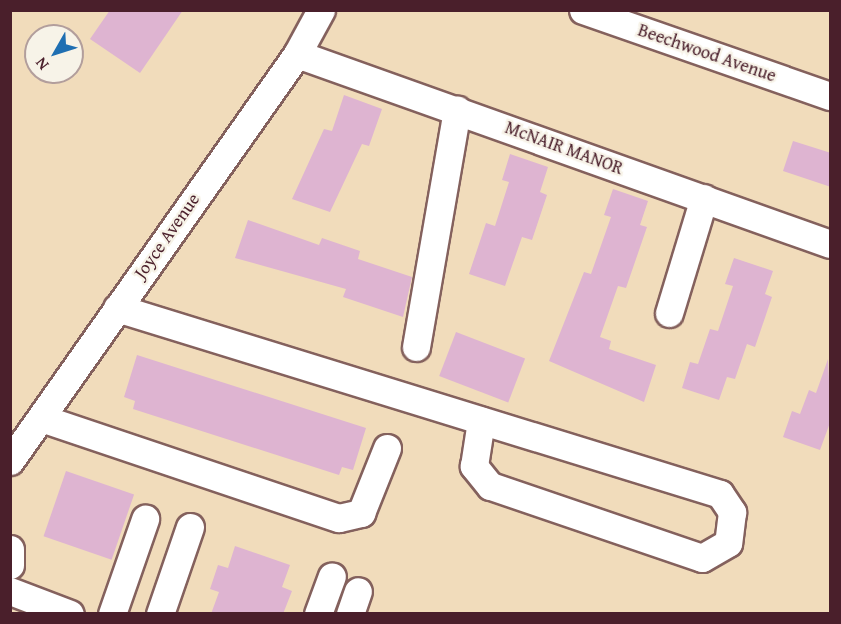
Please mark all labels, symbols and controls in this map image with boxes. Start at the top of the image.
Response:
street label: Beechwood Avenue [635,19,779,87]
north arrow [24,24,84,84]
text: N [29,52,54,76]
street label: McNAIR MANOR [502,117,626,179]
street label: Joyce Avenue [130,189,204,283]

